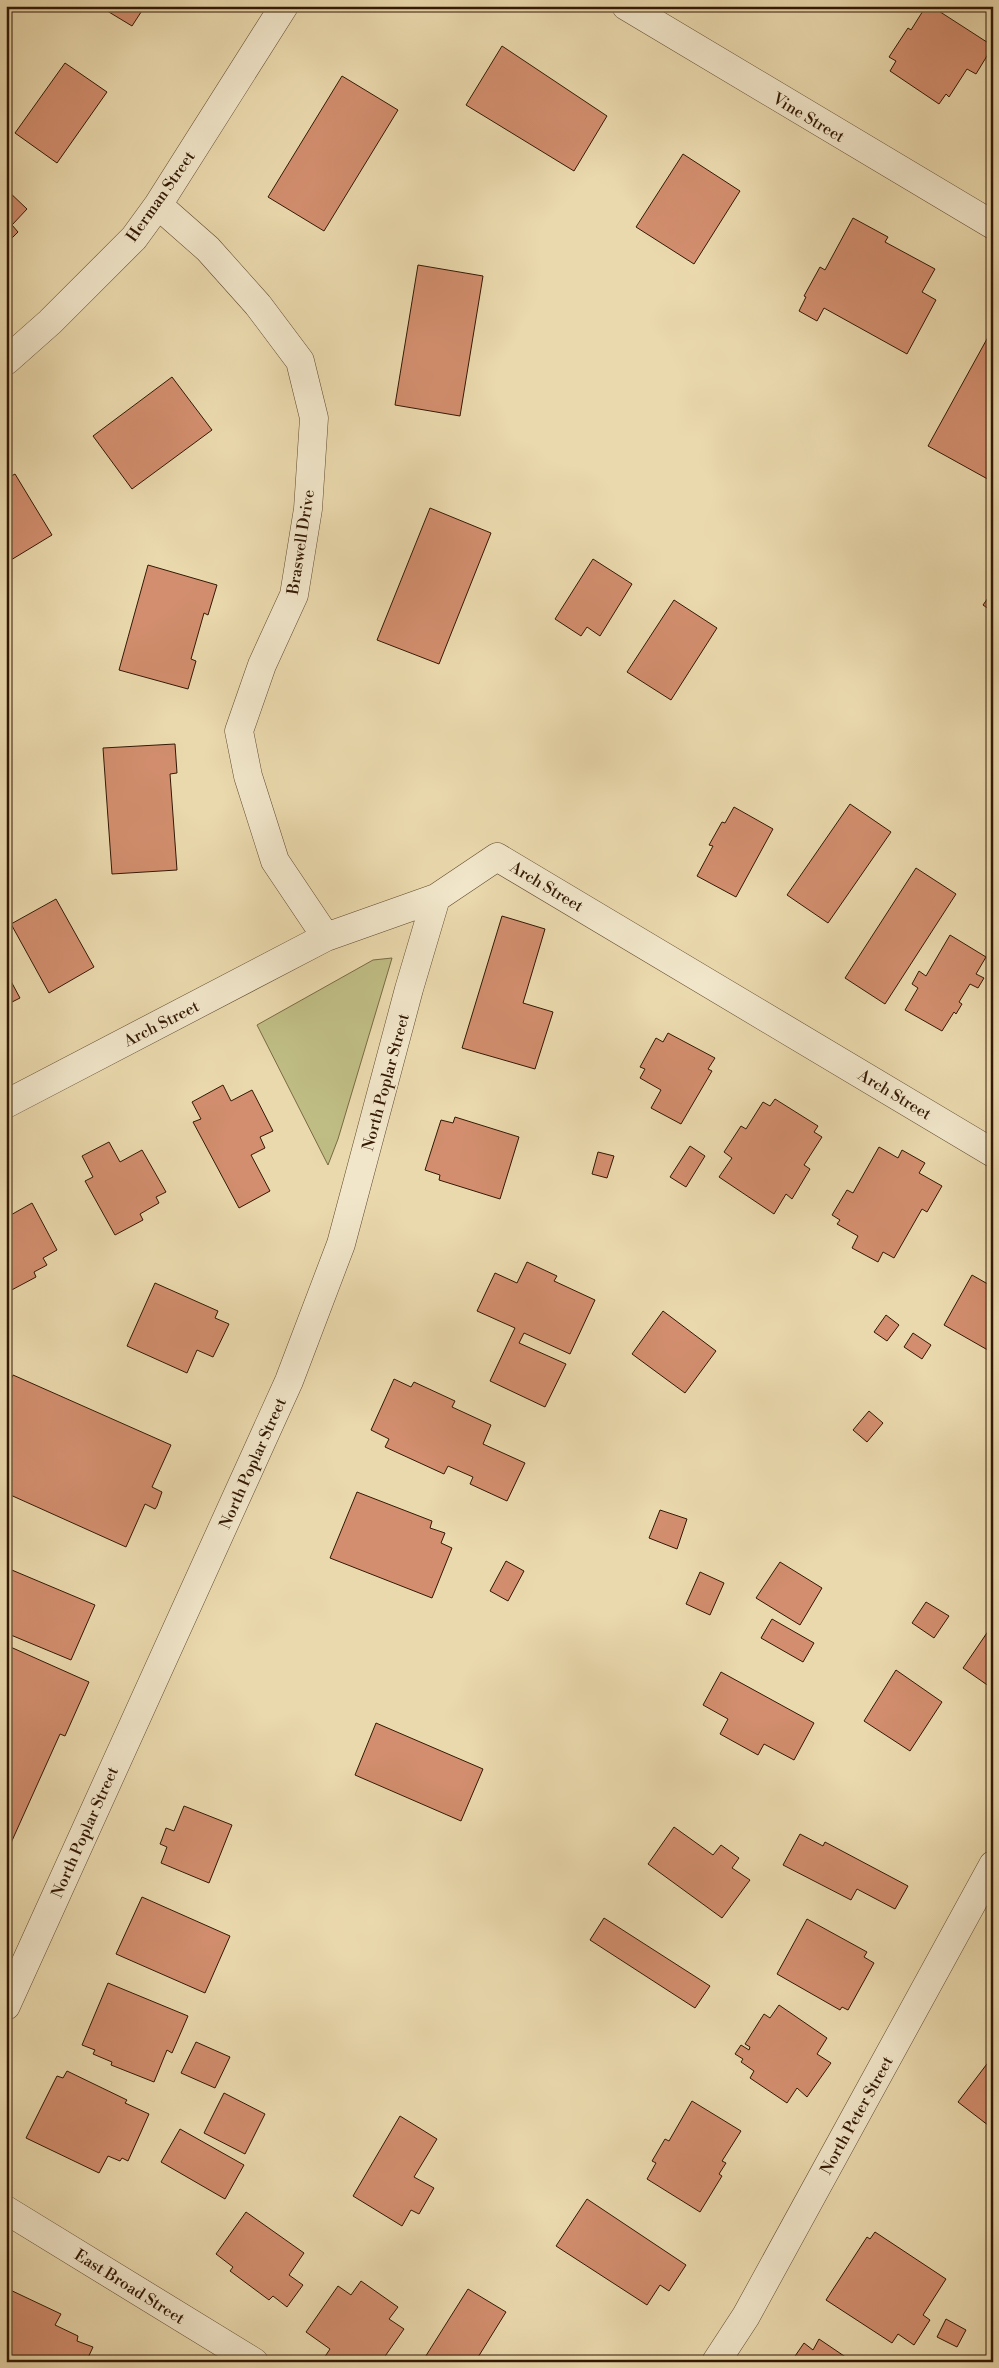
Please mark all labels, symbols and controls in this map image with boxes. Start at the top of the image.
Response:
street label: Vine Street [768,88,848,147]
street label: Herman Street [122,147,200,246]
street label: Braswell Drive [283,488,319,597]
street label: Arch Street [505,857,587,917]
street label: Arch Street [120,996,203,1052]
street label: North Poplar Street [358,1011,414,1153]
street label: Arch Street [853,1065,935,1125]
street label: North Poplar Street [215,1394,291,1532]
street label: North Poplar Street [47,1763,123,1901]
street label: North Peter Street [816,2053,898,2178]
street label: East Broad Street [71,2245,189,2329]

